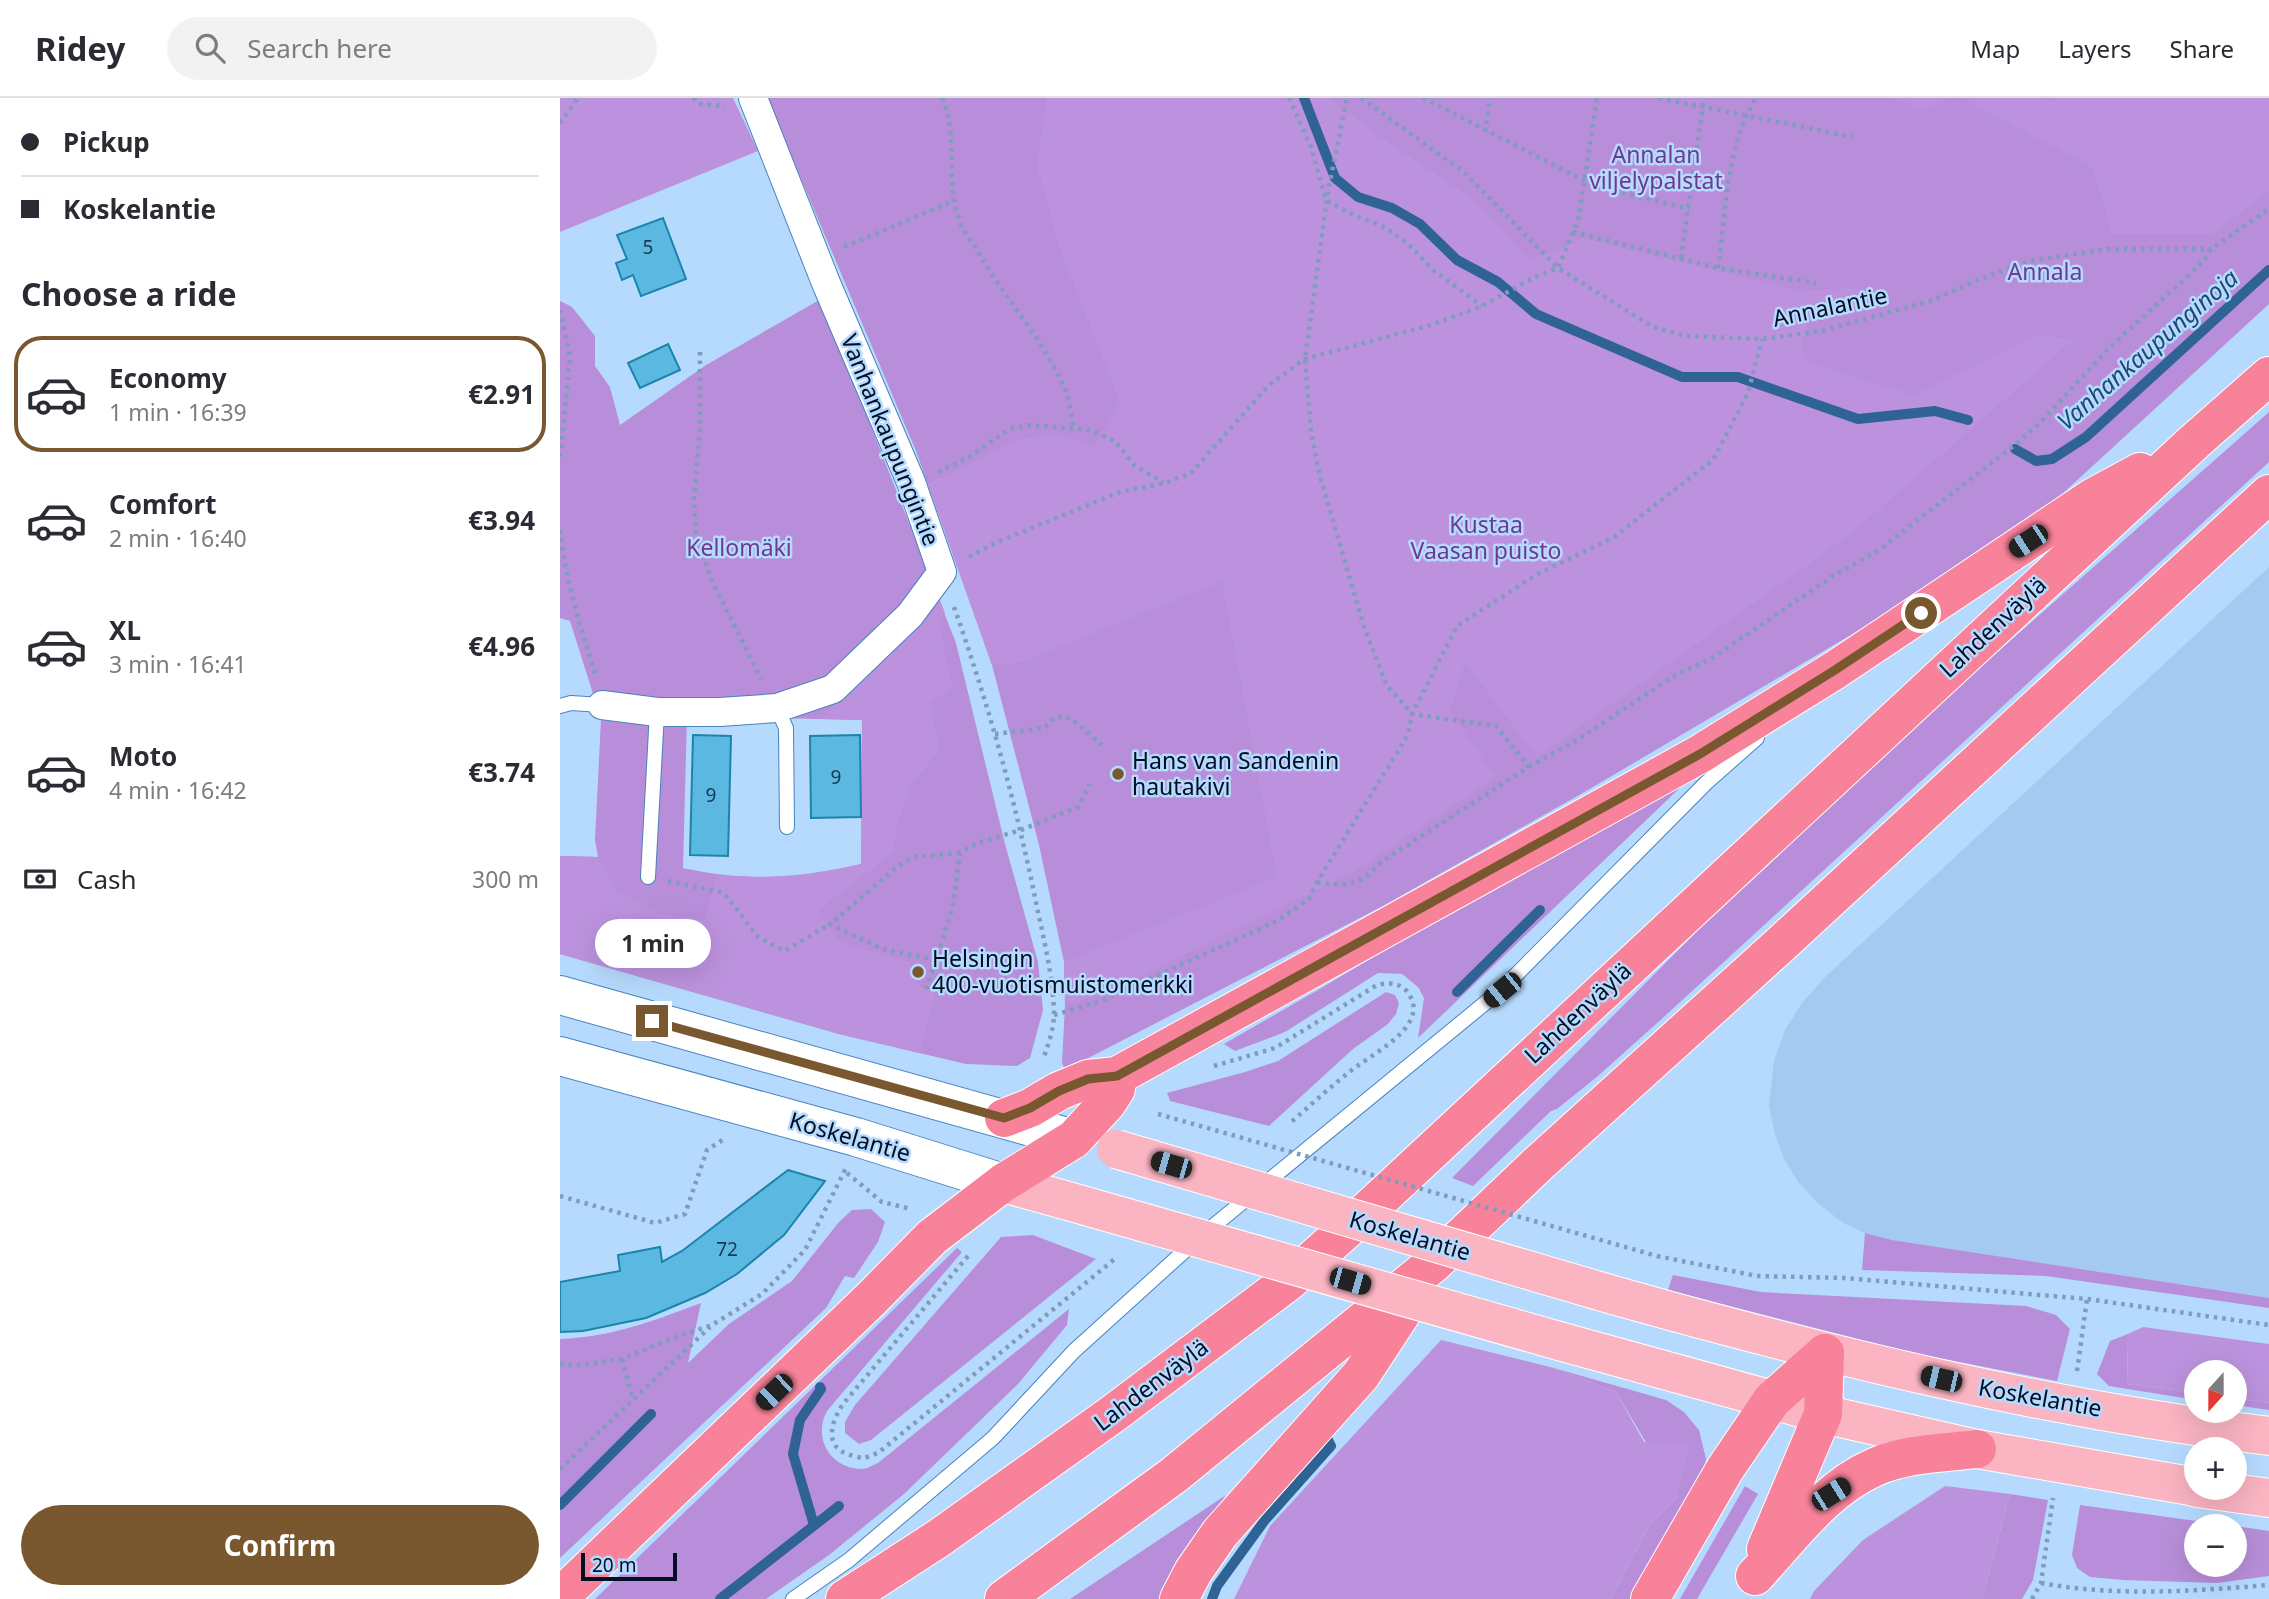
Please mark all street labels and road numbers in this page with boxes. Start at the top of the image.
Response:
street label: Annalantie [1770,278,1890,334]
street label: Vanhankaupungintie [834,329,948,550]
street label: Lahdenväylä [1932,568,2053,684]
street label: Lahdenväylä [1517,954,1638,1070]
street label: Koskelantie [786,1103,915,1169]
street label: Koskelantie [1346,1202,1475,1268]
street label: Lahdenväylä [1087,1331,1214,1438]
street label: Koskelantie [1976,1370,2104,1424]

